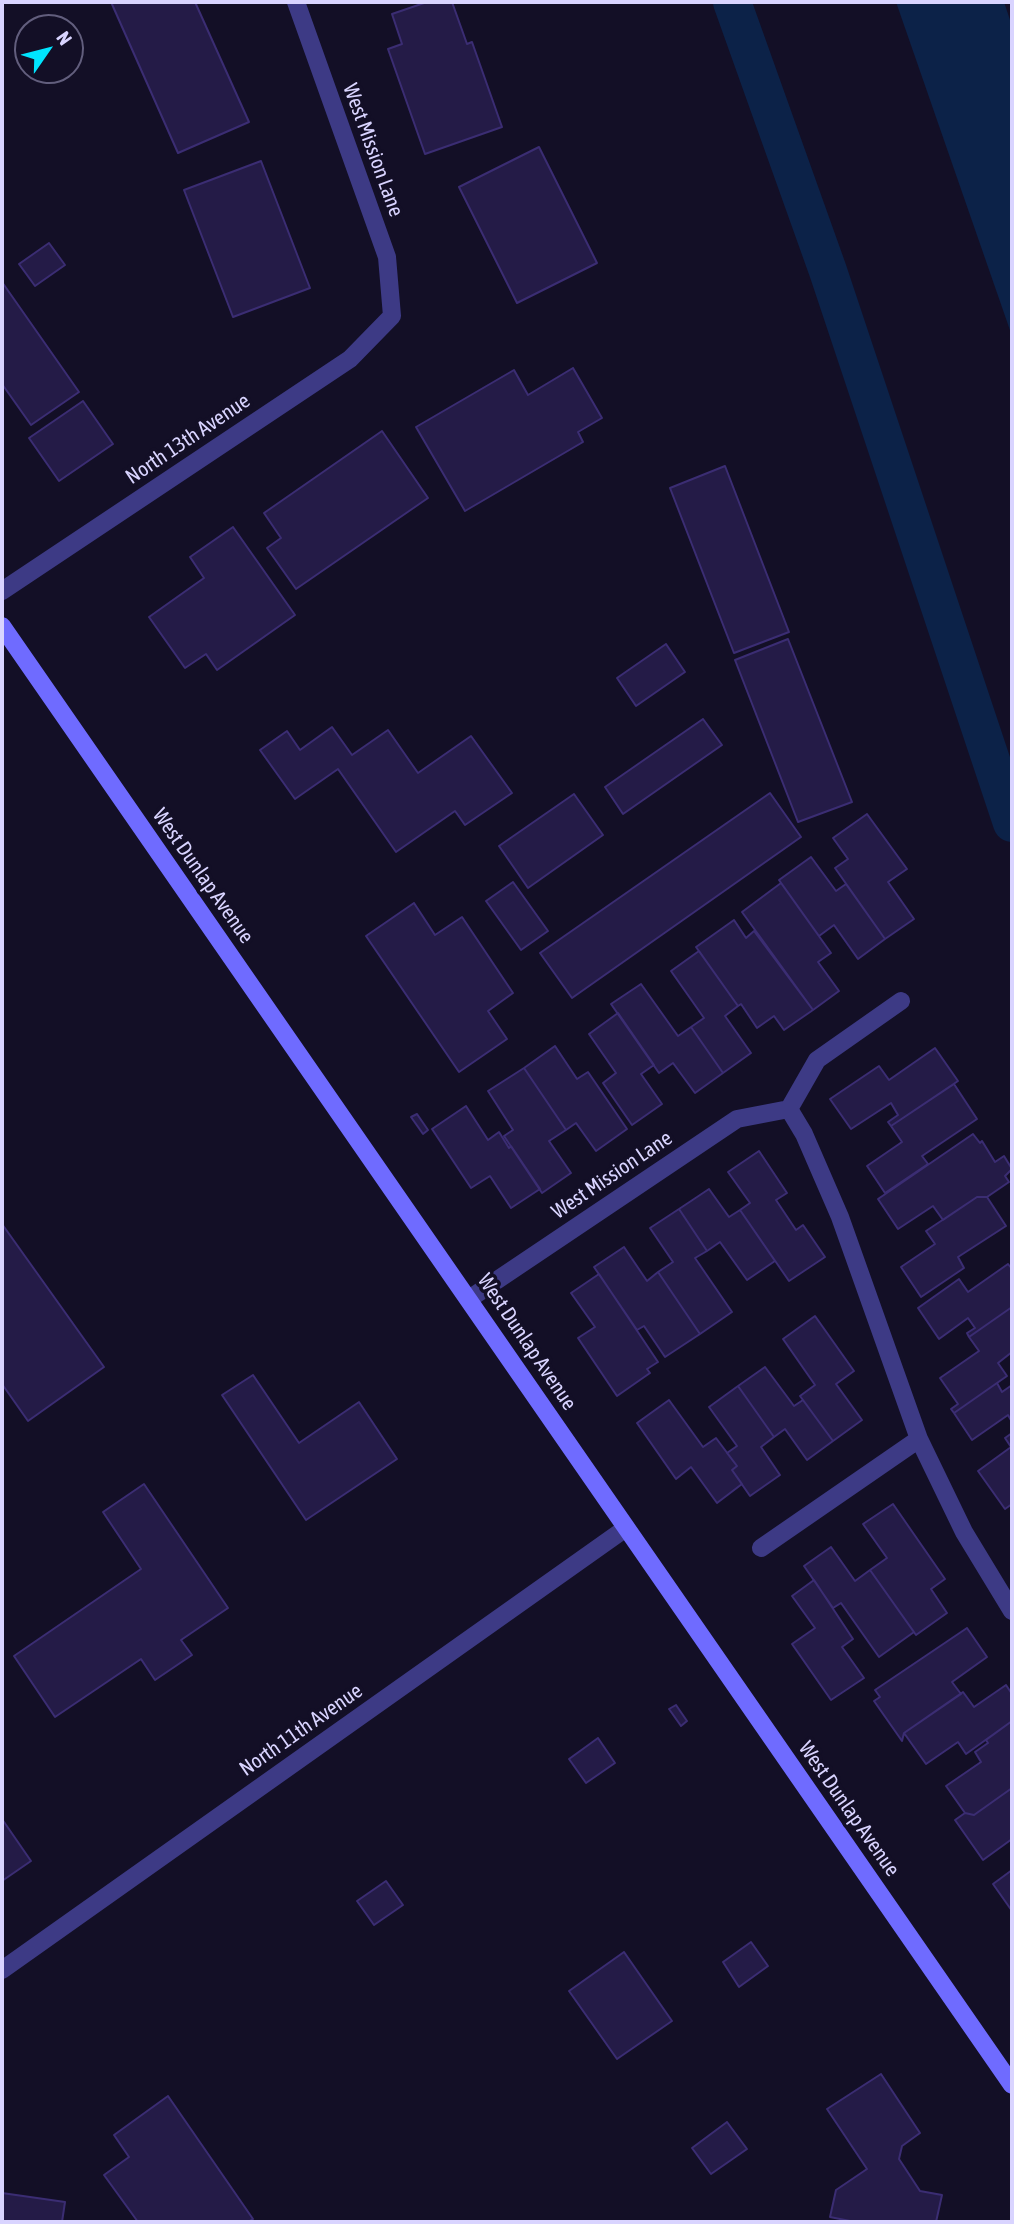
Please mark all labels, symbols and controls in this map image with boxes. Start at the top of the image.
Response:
north arrow [14,14,84,84]
text: N [52,27,77,49]
street label: West Mission Lane [337,80,409,220]
street label: North 13th Avenue [121,388,255,490]
street label: West Dunlap Avenue [147,804,259,948]
street label: West Mission Lane [547,1126,677,1224]
street label: West Dunlap Avenue [472,1269,582,1415]
street label: North 11th Avenue [235,1678,367,1782]
street label: West Dunlap Avenue [793,1737,905,1881]

